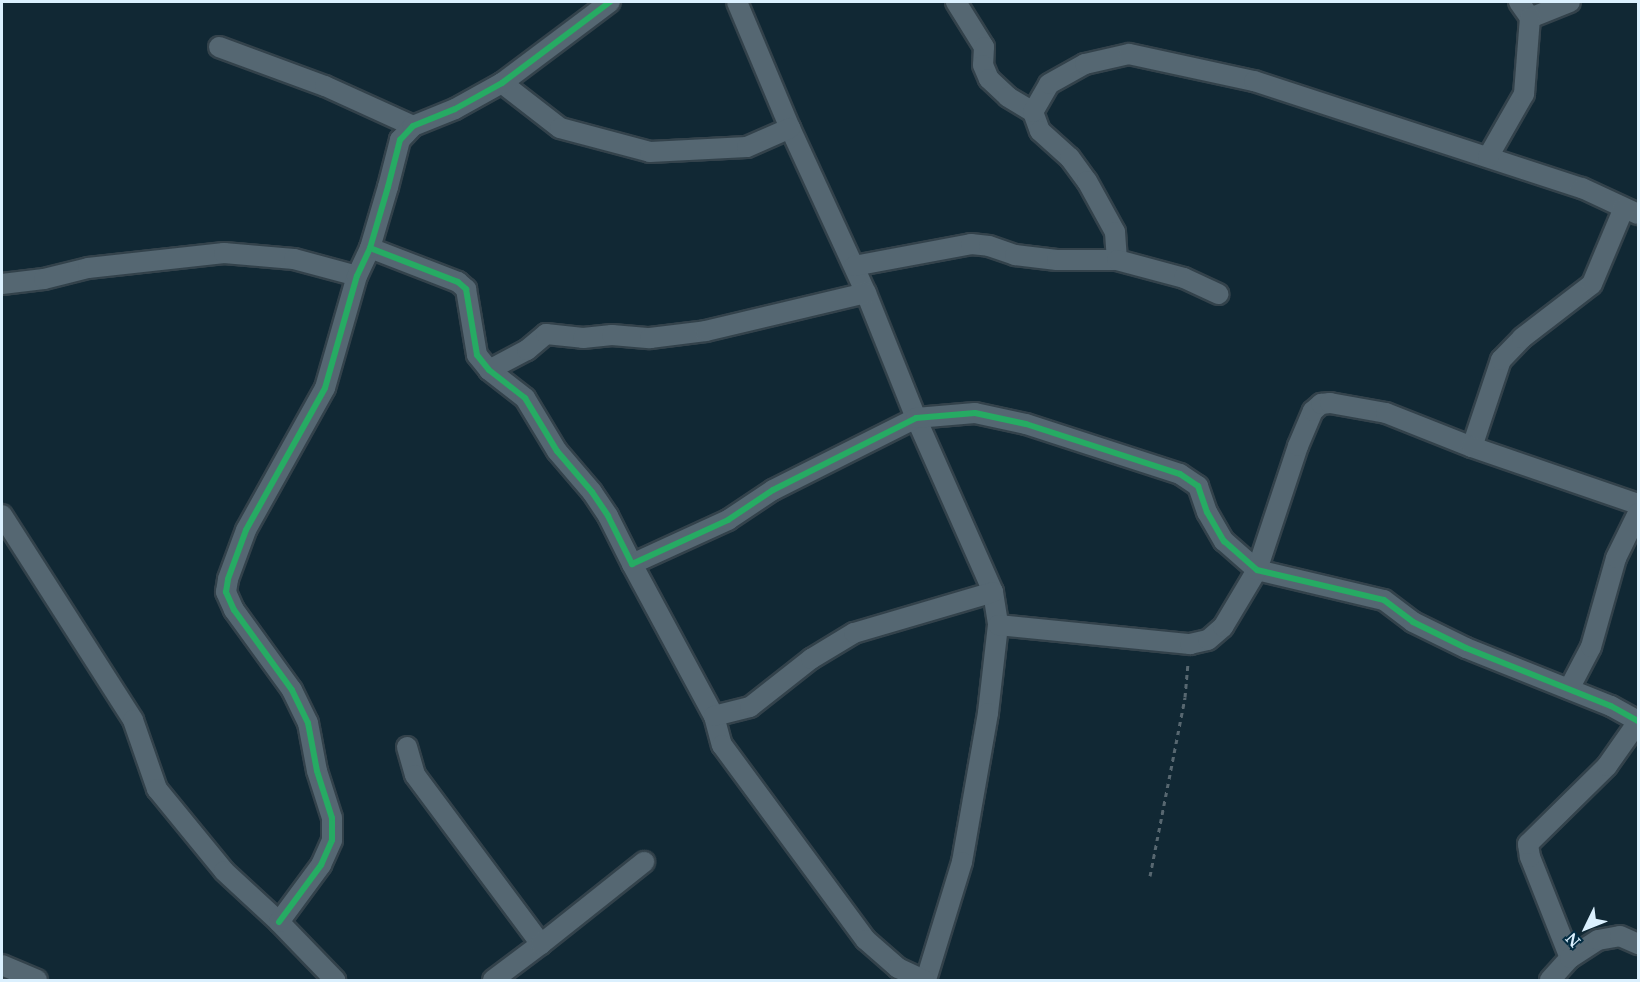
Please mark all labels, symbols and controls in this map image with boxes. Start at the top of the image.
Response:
north arrow [1556,898,1616,958]
text: N [1560,928,1585,952]

